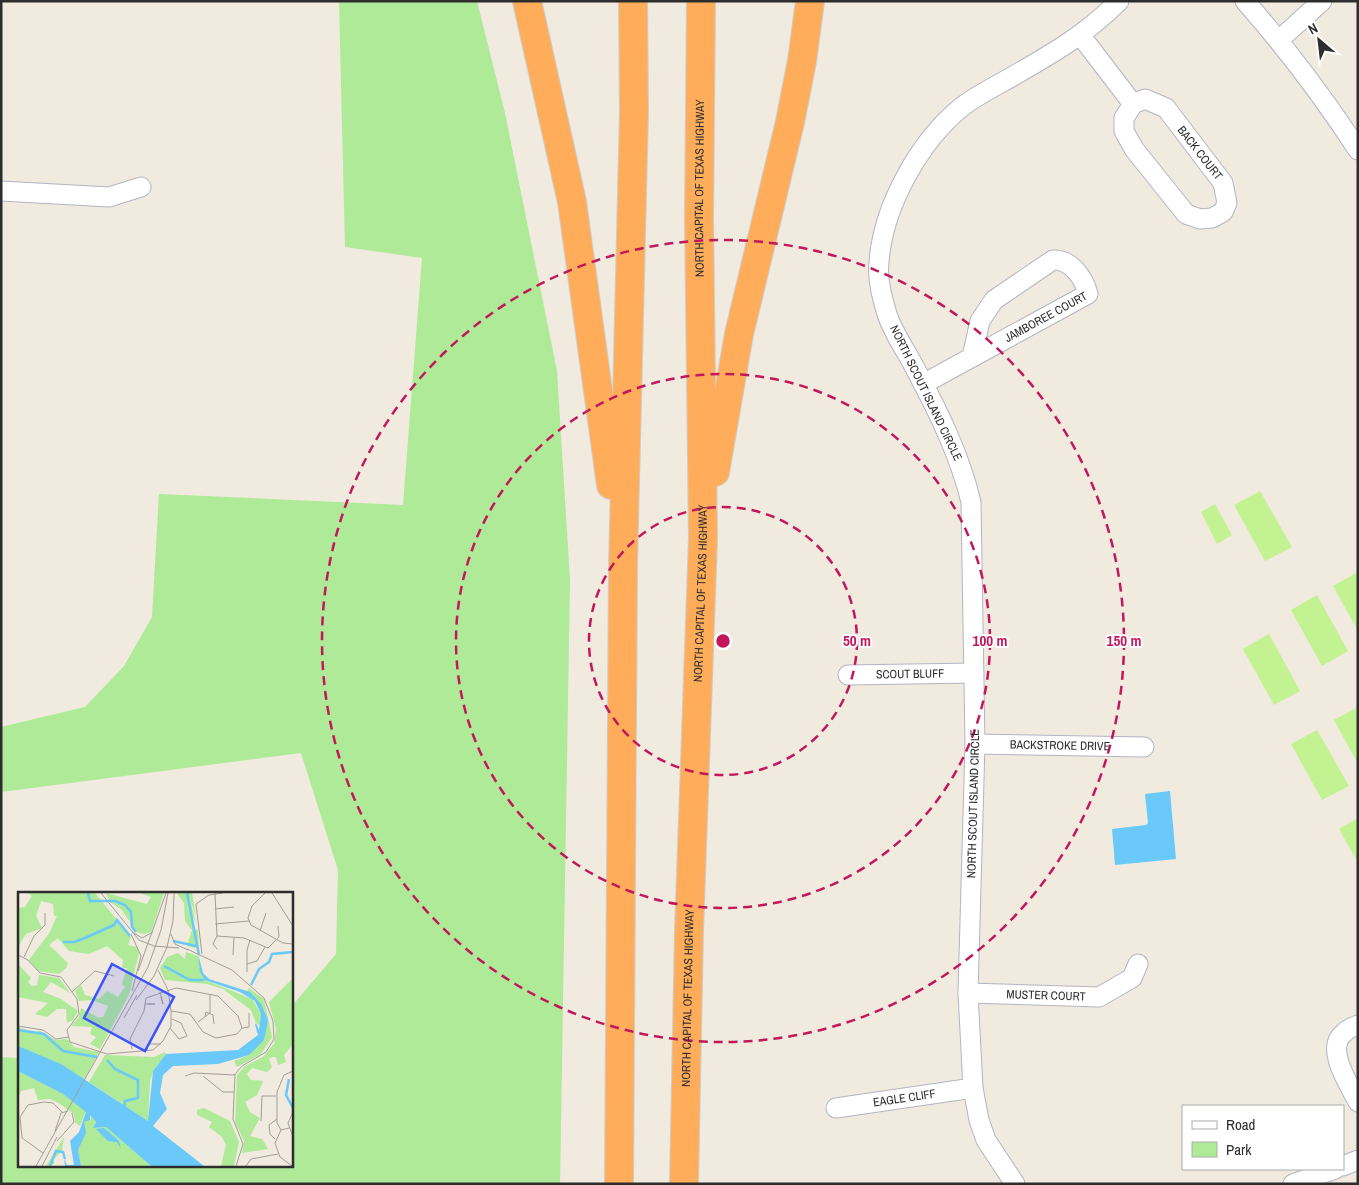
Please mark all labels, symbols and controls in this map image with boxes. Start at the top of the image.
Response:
north arrow [1294,15,1344,65]
text: N [1305,19,1321,38]
street label: NORTH CAPITAL OF TEXAS HIGHWAY [691,99,708,277]
street label: BACK COURT [1174,123,1226,183]
street label: JAMBOREE COURT [1002,288,1090,346]
street label: NORTH SCOUT ISLAND CIRCLE [886,323,966,463]
street label: NORTH CAPITAL OF TEXAS HIGHWAY [690,504,711,682]
text: 50 m [843,630,871,651]
text: 100 m [973,630,1007,651]
text: 150 m [1107,630,1141,651]
centre of rings [714,632,732,650]
street label: SCOUT BLUFF [876,665,944,683]
street label: NORTH SCOUT ISLAND CIRCLE [963,729,983,878]
street label: BACKSTROKE DRIVE [1010,737,1110,754]
inset map [18,892,292,1168]
street label: NORTH CAPITAL OF TEXAS HIGHWAY [678,909,698,1087]
street label: MUSTER COURT [1006,986,1086,1005]
street label: EAGLE CLIFF [872,1086,937,1110]
legend [1182,1105,1344,1170]
text: Road [1226,1114,1255,1135]
text: Park [1226,1139,1252,1160]

